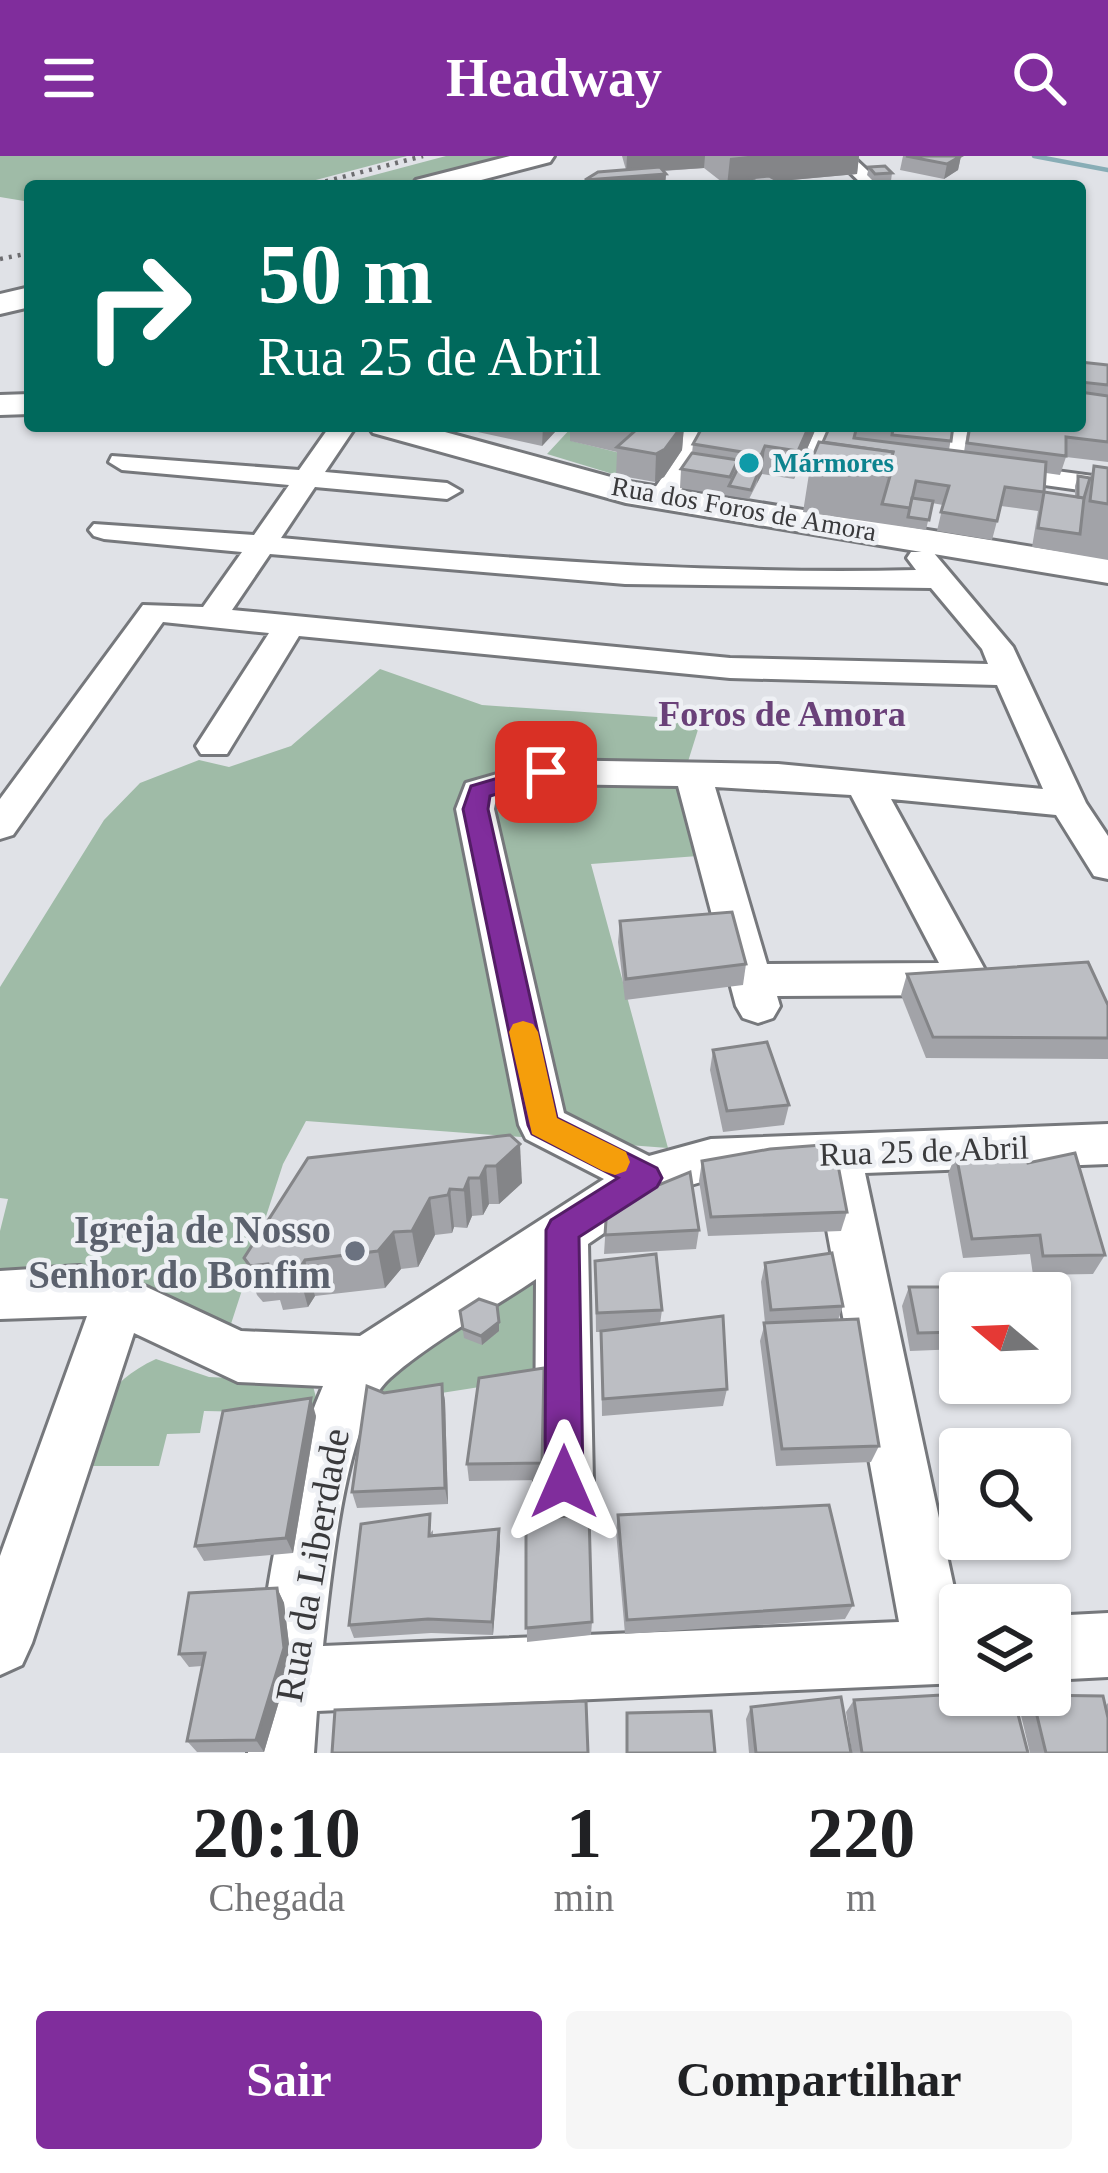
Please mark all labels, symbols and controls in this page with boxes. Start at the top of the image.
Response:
icon: menu [36,45,102,111]
icon: search [1006,45,1072,111]
text: Headway [446,48,662,108]
icon: right [60,228,216,384]
text: 50 m [258,228,433,321]
text: Rua 25 de Abril [258,327,601,387]
place label: Mármores [773,448,894,478]
marker: Mármores [736,450,762,476]
street label: Rua dos Foros de Amora [609,471,879,547]
district label: Foros de Amora [658,694,906,734]
pin [495,721,597,823]
icon: arrive [513,739,579,805]
street label: Rua 25 de Abril [818,1129,1030,1173]
place label: Igreja de Nosso Senhor do Bonfim [28,1208,331,1296]
marker: Igreja de Nosso Senhor do Bonfim [342,1238,368,1264]
north arrow [939,1272,1071,1404]
map controls [939,1272,1071,1716]
position arrow [501,1419,627,1545]
street label: Rua da Liberdade [267,1425,357,1705]
button: search [939,1428,1071,1560]
button: layers [939,1584,1071,1716]
text: 20:10 [193,1793,361,1873]
text: 1 [566,1793,602,1873]
text: 220 [807,1793,915,1873]
text: Chegada [209,1876,345,1919]
text: min [554,1876,614,1919]
text: m [846,1876,876,1919]
button: Sair [36,2011,542,2149]
button: Compartilhar [566,2011,1072,2149]

